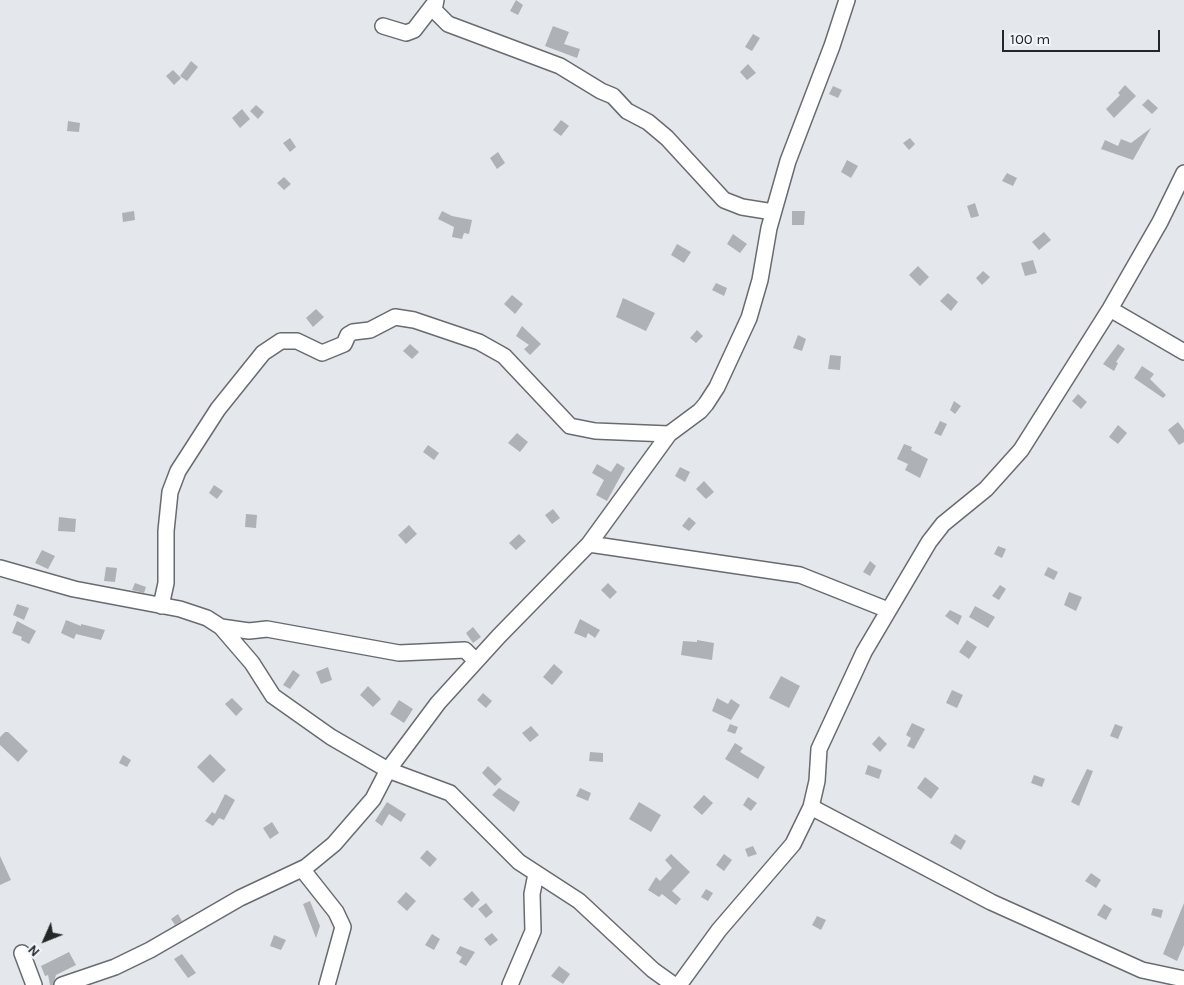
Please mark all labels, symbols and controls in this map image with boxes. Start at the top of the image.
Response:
scale bar [1004,20,1162,52]
text: 100 m [1010,30,1050,48]
north arrow [20,915,70,965]
text: N [24,941,43,960]

